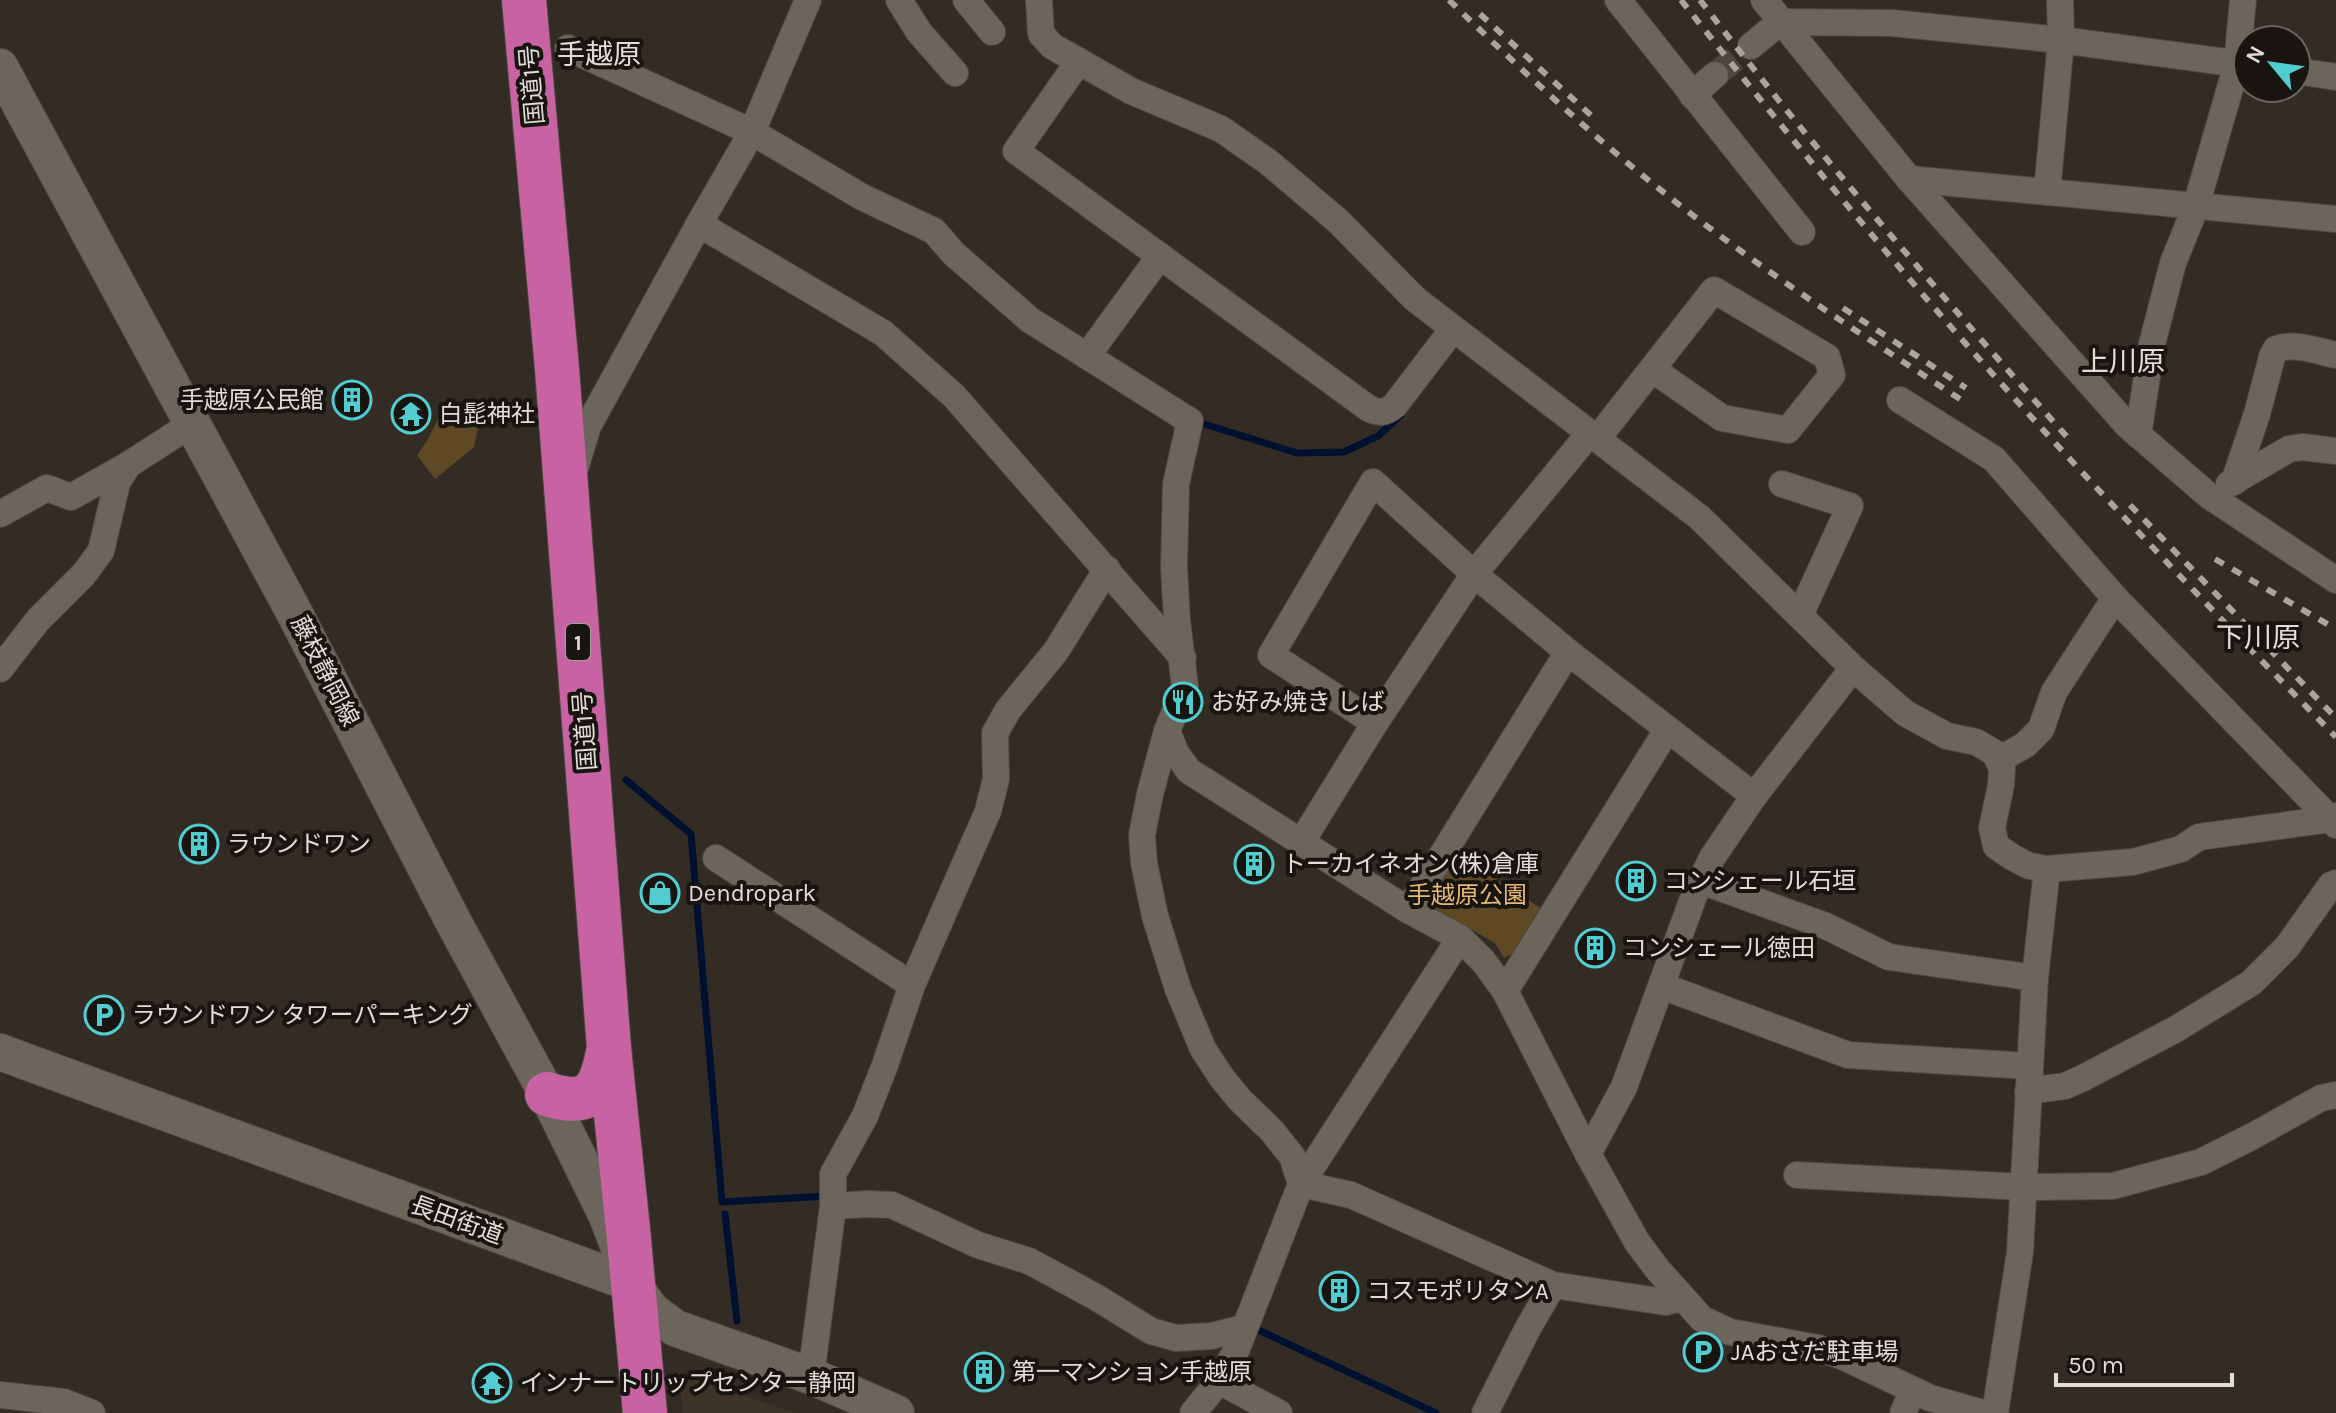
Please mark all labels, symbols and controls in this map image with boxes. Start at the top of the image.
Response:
north arrow [2232,24,2312,104]
district label: 手越原 [557,38,641,71]
text: N [2240,42,2271,68]
street label: 国道1号 [515,44,549,126]
district label: 上川原 [2081,345,2165,378]
building icon: 手越原公民館 [331,379,373,421]
place label: 手越原公民館 [180,386,324,414]
temple icon: 白髭神社 [390,393,432,435]
place label: 白髭神社 [439,400,535,428]
street label: 藤枝静岡線 [285,611,365,731]
district label: 下川原 [2216,621,2300,654]
road number: 1 [566,624,590,660]
restaurant icon: お好み焼き しば [1162,681,1204,723]
place label: お好み焼き しば [1211,688,1385,716]
street label: 国道1号 [568,690,602,772]
building icon: ラウンドワン [178,823,220,865]
place label: ラウンドワン [227,830,371,858]
building icon: トーカイネオン(株)倉庫 [1233,843,1275,885]
place label: トーカイネオン(株)倉庫 [1282,850,1539,878]
building icon: コンシェール石垣 [1615,860,1657,902]
place label: コンシェール石垣 [1664,867,1856,895]
shop icon: Dendropark [639,872,681,914]
place label: Dendropark [688,879,816,907]
park label: 手越原公園 [1407,881,1527,909]
building icon: コンシェール徳田 [1574,927,1616,969]
place label: コンシェール徳田 [1623,934,1815,962]
parking icon: ラウンドワン タワーパーキング [83,994,125,1036]
place label: ラウンドワン タワーパーキング [132,1001,473,1029]
street label: 長田街道 [407,1190,507,1250]
building icon: コスモポリタンA [1318,1270,1360,1312]
place label: コスモポリタンA [1367,1277,1549,1305]
parking icon: JAおさだ駐車場 [1682,1331,1724,1373]
scale bar [2056,1337,2232,1387]
place label: JAおさだ駐車場 [1731,1338,1898,1366]
building icon: 第一マンション手越原 [963,1351,1005,1393]
text: 50 m [2068,1351,2124,1379]
place label: 第一マンション手越原 [1012,1358,1252,1386]
temple icon: インナートリップセンター静岡 [471,1362,513,1404]
place label: インナートリップセンター静岡 [520,1369,856,1397]

